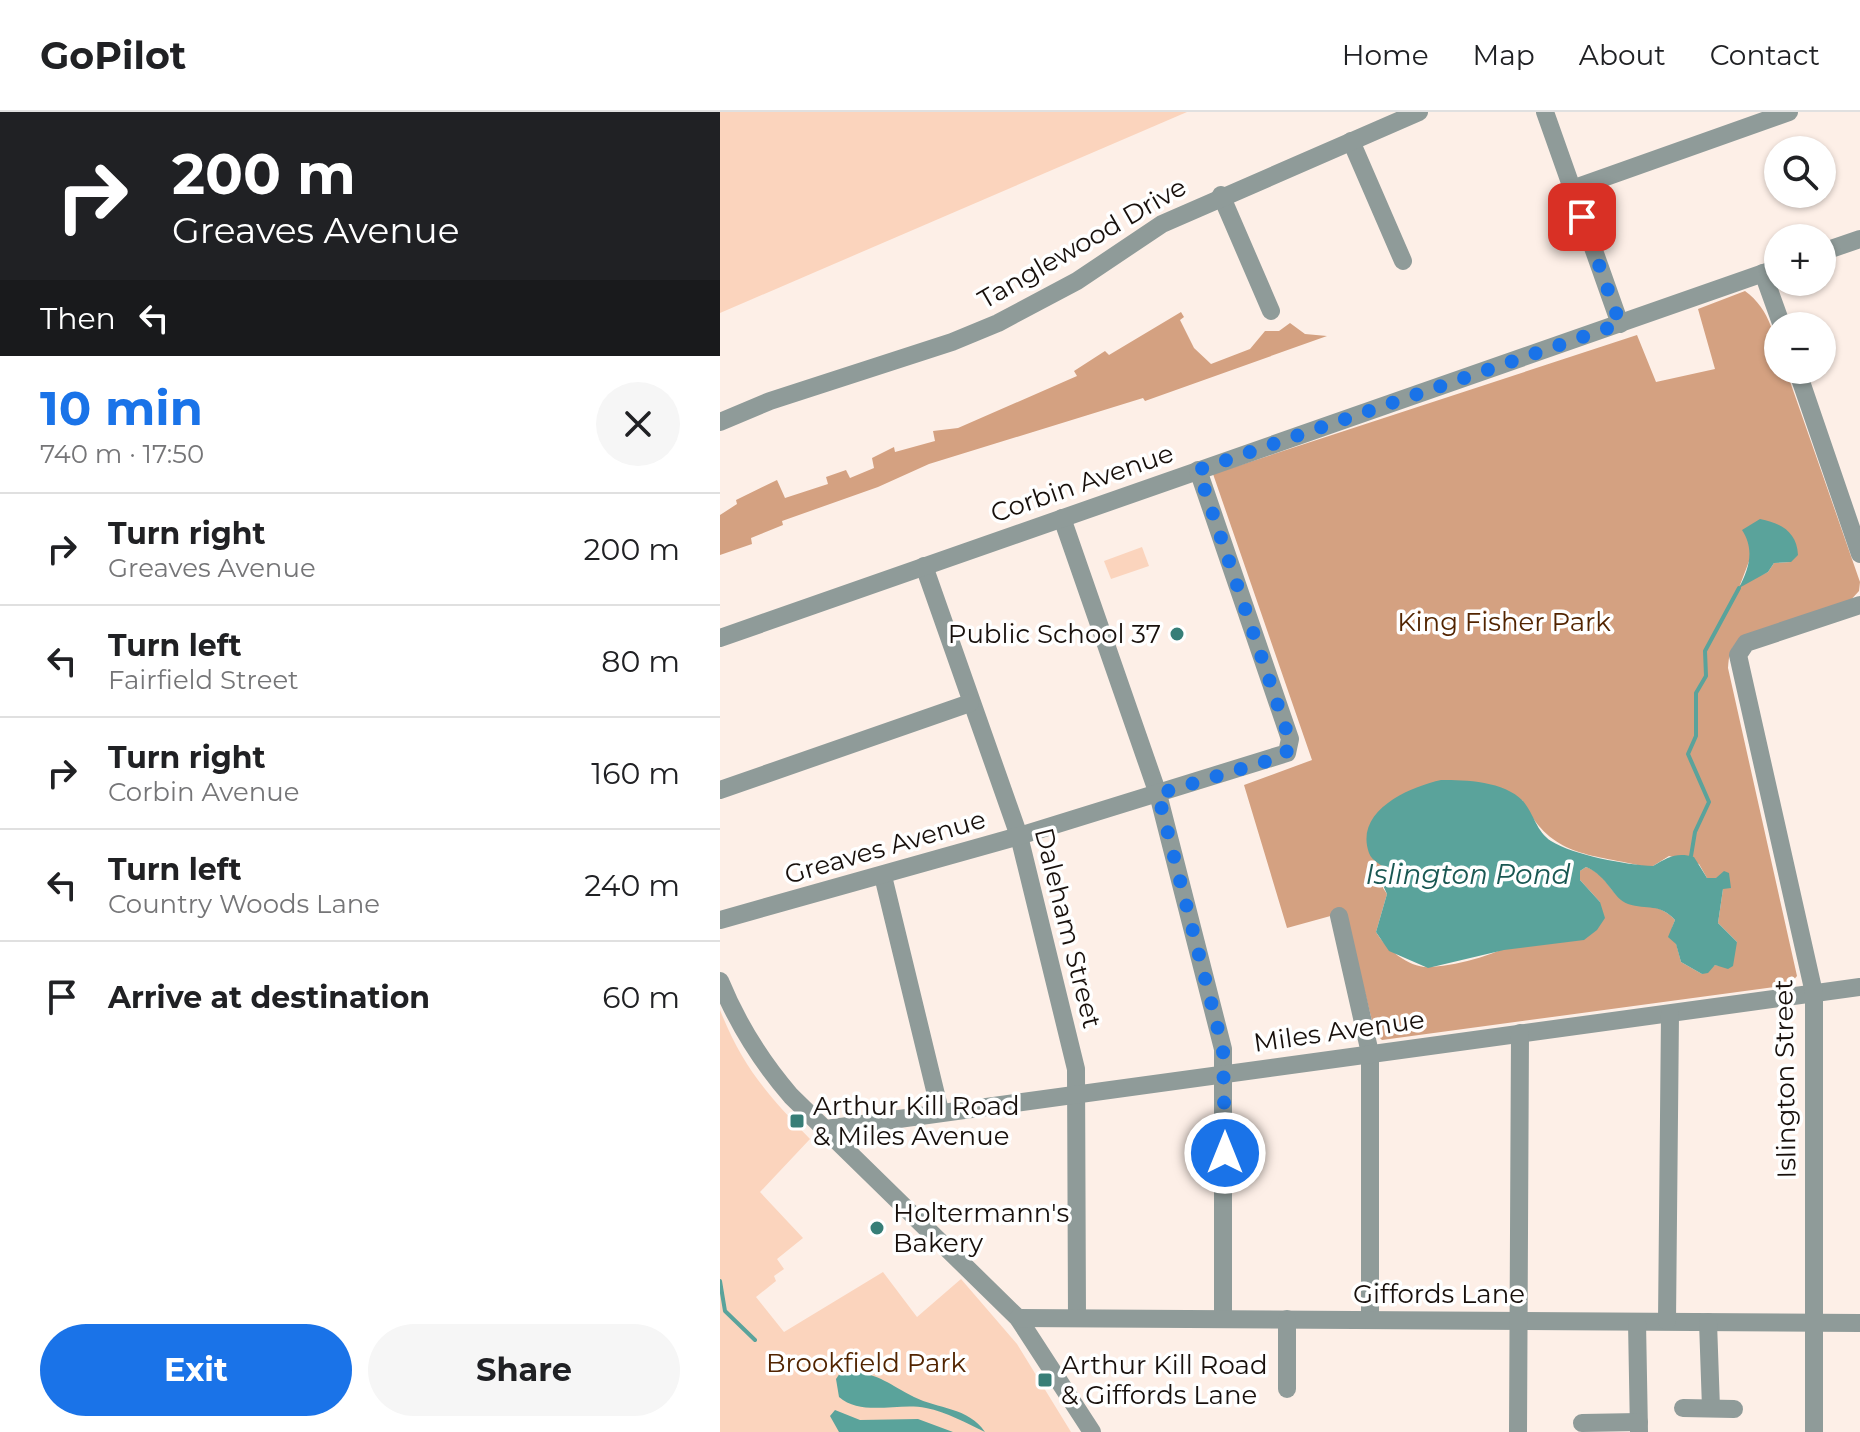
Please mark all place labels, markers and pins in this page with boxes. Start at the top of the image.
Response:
pin [1548,183,1616,251]
place label: Public School 37 [948,618,1161,650]
marker: Public School 37 [1168,625,1186,643]
place label: Arthur Kill Road & Miles Avenue [813,1090,1020,1152]
marker: Arthur Kill Road & Miles Avenue [788,1112,806,1130]
place label: Holtermann's Bakery [893,1197,1069,1259]
marker: Holtermann's Bakery [868,1219,886,1237]
place label: Arthur Kill Road & Giffords Lane [1061,1349,1268,1411]
marker: Arthur Kill Road & Giffords Lane [1036,1371,1054,1389]

